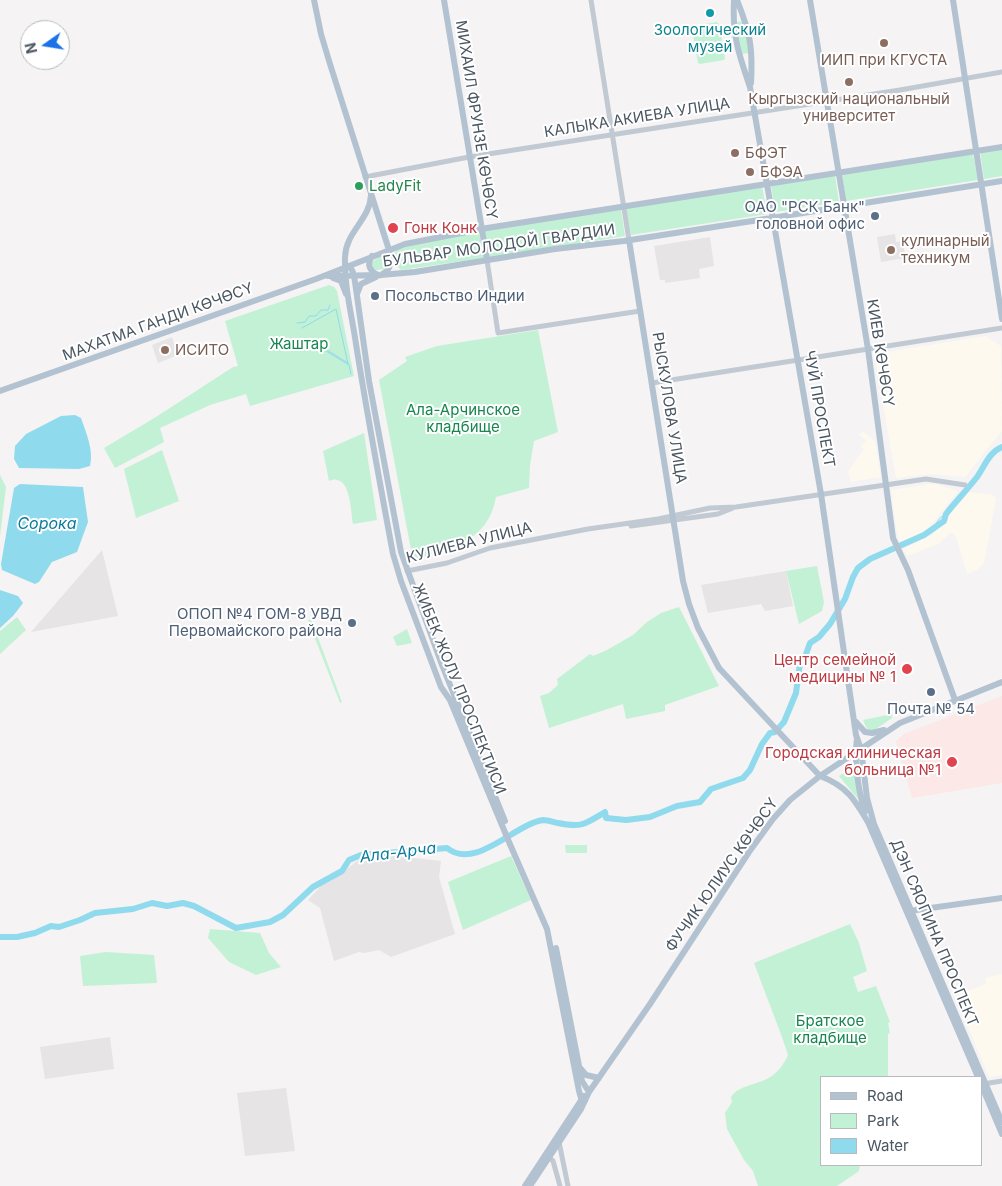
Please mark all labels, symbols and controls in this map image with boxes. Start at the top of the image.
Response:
marker: Зоологический музей [704,7,716,19]
street label: МИХАИЛ ФРУНЗЕ КӨЧӨСҮ [451,19,501,221]
north arrow [20,20,70,70]
place label: Зоологический музей [654,21,766,56]
marker: ИИП при КГУСТА [878,37,890,49]
text: N [21,41,40,55]
place label: ИИП при КГУСТА [821,51,947,69]
marker: Кыргызский национальный университет [843,76,855,88]
place label: Кыргызский национальный университет [748,90,950,125]
street label: КАЛЫКА АКИЕВА УЛИЦА [543,94,731,142]
place label: БФЭТ [745,144,787,162]
marker: БФЭТ [729,147,741,159]
place label: БФЭА [760,163,803,181]
marker: БФЭА [744,166,756,178]
place label: LadyFit [369,177,421,195]
marker: LadyFit [353,180,365,192]
place label: ОАО "РСК Банк" головной офис [745,198,865,233]
marker: ОАО "РСК Банк" головной офис [869,210,881,222]
place label: Гонк Конк [404,219,477,237]
street label: БУЛЬВАР МОЛОДОЙ ГВАРДИИ [382,221,616,271]
marker: Гонк Конк [386,221,400,235]
place label: кулинарный техникум [901,232,990,267]
marker: кулинарный техникум [885,244,897,256]
street label: МАХАТМА ГАНДИ КӨЧӨСҮ [60,279,256,365]
place label: Посольство Индии [385,287,525,305]
marker: Посольство Индии [369,290,381,302]
street label: КИЕВ КӨЧӨСҮ [863,298,897,408]
street label: РЫСКУЛОВА УЛИЦА [648,331,690,485]
park label: Жаштар [270,335,328,353]
place label: ИСИТО [175,341,229,359]
marker: ИСИТО [159,344,171,356]
street label: ЧУЙ ПРОСПЕКТ [800,349,838,469]
park label: Ала-Арчинское кладбище [406,401,520,436]
water label: Сорока [17,514,77,534]
street label: КУЛИЕВА УЛИЦА [404,519,534,567]
street label: ЖИБЕК ЖОЛУ ПРОСПЕКТИСИ [408,581,510,797]
place label: ОПОП №4 ГОМ-8 УВД Первомайского района [169,605,342,640]
marker: ОПОП №4 ГОМ-8 УВД Первомайского района [346,617,358,629]
place label: Центр семейной медицины № 1 [774,651,896,686]
marker: Центр семейной медицины № 1 [900,662,914,676]
marker: Почта № 54 [925,686,937,698]
place label: Почта № 54 [887,700,975,718]
place label: Городская клиническая больница №1 [765,744,941,779]
marker: Городская клиническая больница №1 [945,755,959,769]
street label: ФУЧИК ЮЛИУС КӨЧӨСҮ [662,795,782,955]
street label: ДЭН СЯОПИНА ПРОСПЕКТ [886,837,982,1029]
water label: Ала-Арча [359,839,437,867]
park label: Братское кладбище [793,1012,867,1047]
legend [820,1076,982,1166]
text: Road [867,1086,903,1105]
text: Park [867,1111,899,1130]
text: Water [867,1136,909,1155]

